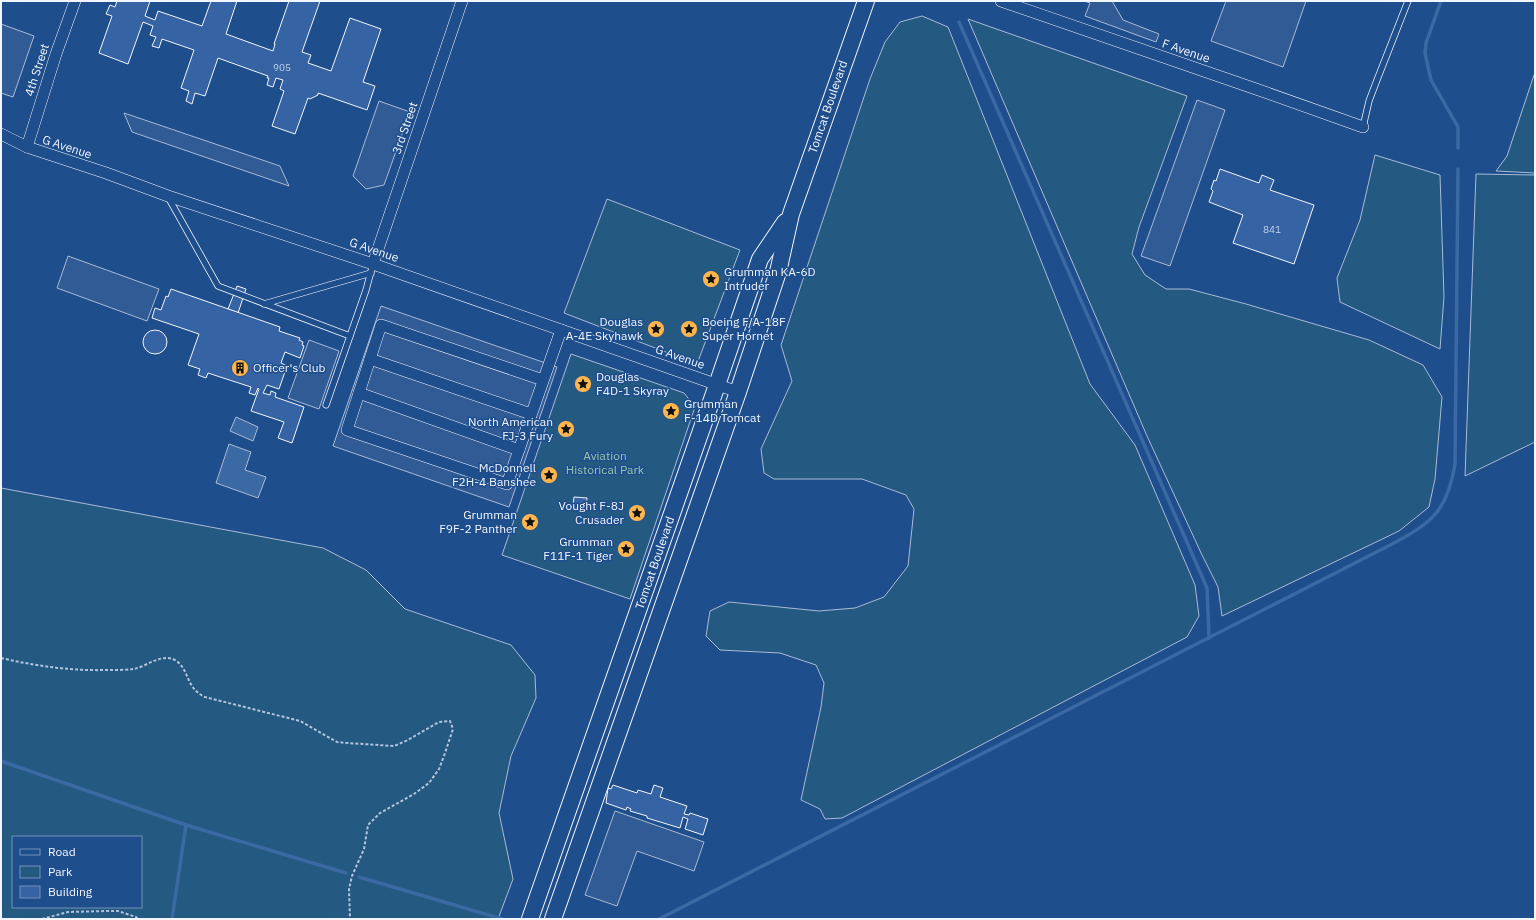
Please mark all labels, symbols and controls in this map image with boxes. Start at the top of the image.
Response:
street label: F Avenue [1160,35,1212,66]
street label: 4th Street [21,42,52,98]
street label: Tomcat Boulevard [805,58,850,155]
house number: 905 [273,61,291,74]
street label: 3rd Street [389,100,420,156]
street label: G Avenue [40,131,94,162]
house number: 841 [1263,223,1281,236]
street label: G Avenue [347,234,401,265]
place label: Grumman KA-6D Intruder [724,264,816,293]
place icon: Grumman KA-6D Intruder [701,269,721,289]
place label: Douglas A-4E Skyhawk [566,314,644,343]
place label: Boeing F/A-18F Super Hornet [702,314,786,343]
place icon: Douglas A-4E Skyhawk [646,319,666,339]
place icon: Boeing F/A-18F Super Hornet [679,319,699,339]
street label: G Avenue [653,341,707,372]
building icon: Officer's Club [230,358,250,378]
place label: Officer's Club [253,360,326,375]
place label: Douglas F4D-1 Skyray [596,369,669,398]
place icon: Douglas F4D-1 Skyray [573,374,593,394]
place label: Grumman F-14D Tomcat [684,396,761,425]
place icon: Grumman F-14D Tomcat [661,401,681,421]
place label: North American FJ-3 Fury [468,414,553,443]
place icon: North American FJ-3 Fury [556,419,576,439]
park label: Aviation Historical Park [566,448,645,477]
place label: McDonnell F2H-4 Banshee [452,460,536,489]
place icon: McDonnell F2H-4 Banshee [539,465,559,485]
place label: Vought F-8J Crusader [559,498,625,527]
place icon: Vought F-8J Crusader [627,503,647,523]
place label: Grumman F9F-2 Panther [439,507,518,536]
place icon: Grumman F9F-2 Panther [520,512,540,532]
street label: Tomcat Boulevard [632,514,677,611]
place label: Grumman F11F-1 Tiger [543,534,614,563]
place icon: Grumman F11F-1 Tiger [616,539,636,559]
legend [12,836,142,908]
text: Road [48,844,76,859]
text: Park [48,864,73,879]
text: Building [48,884,93,899]

